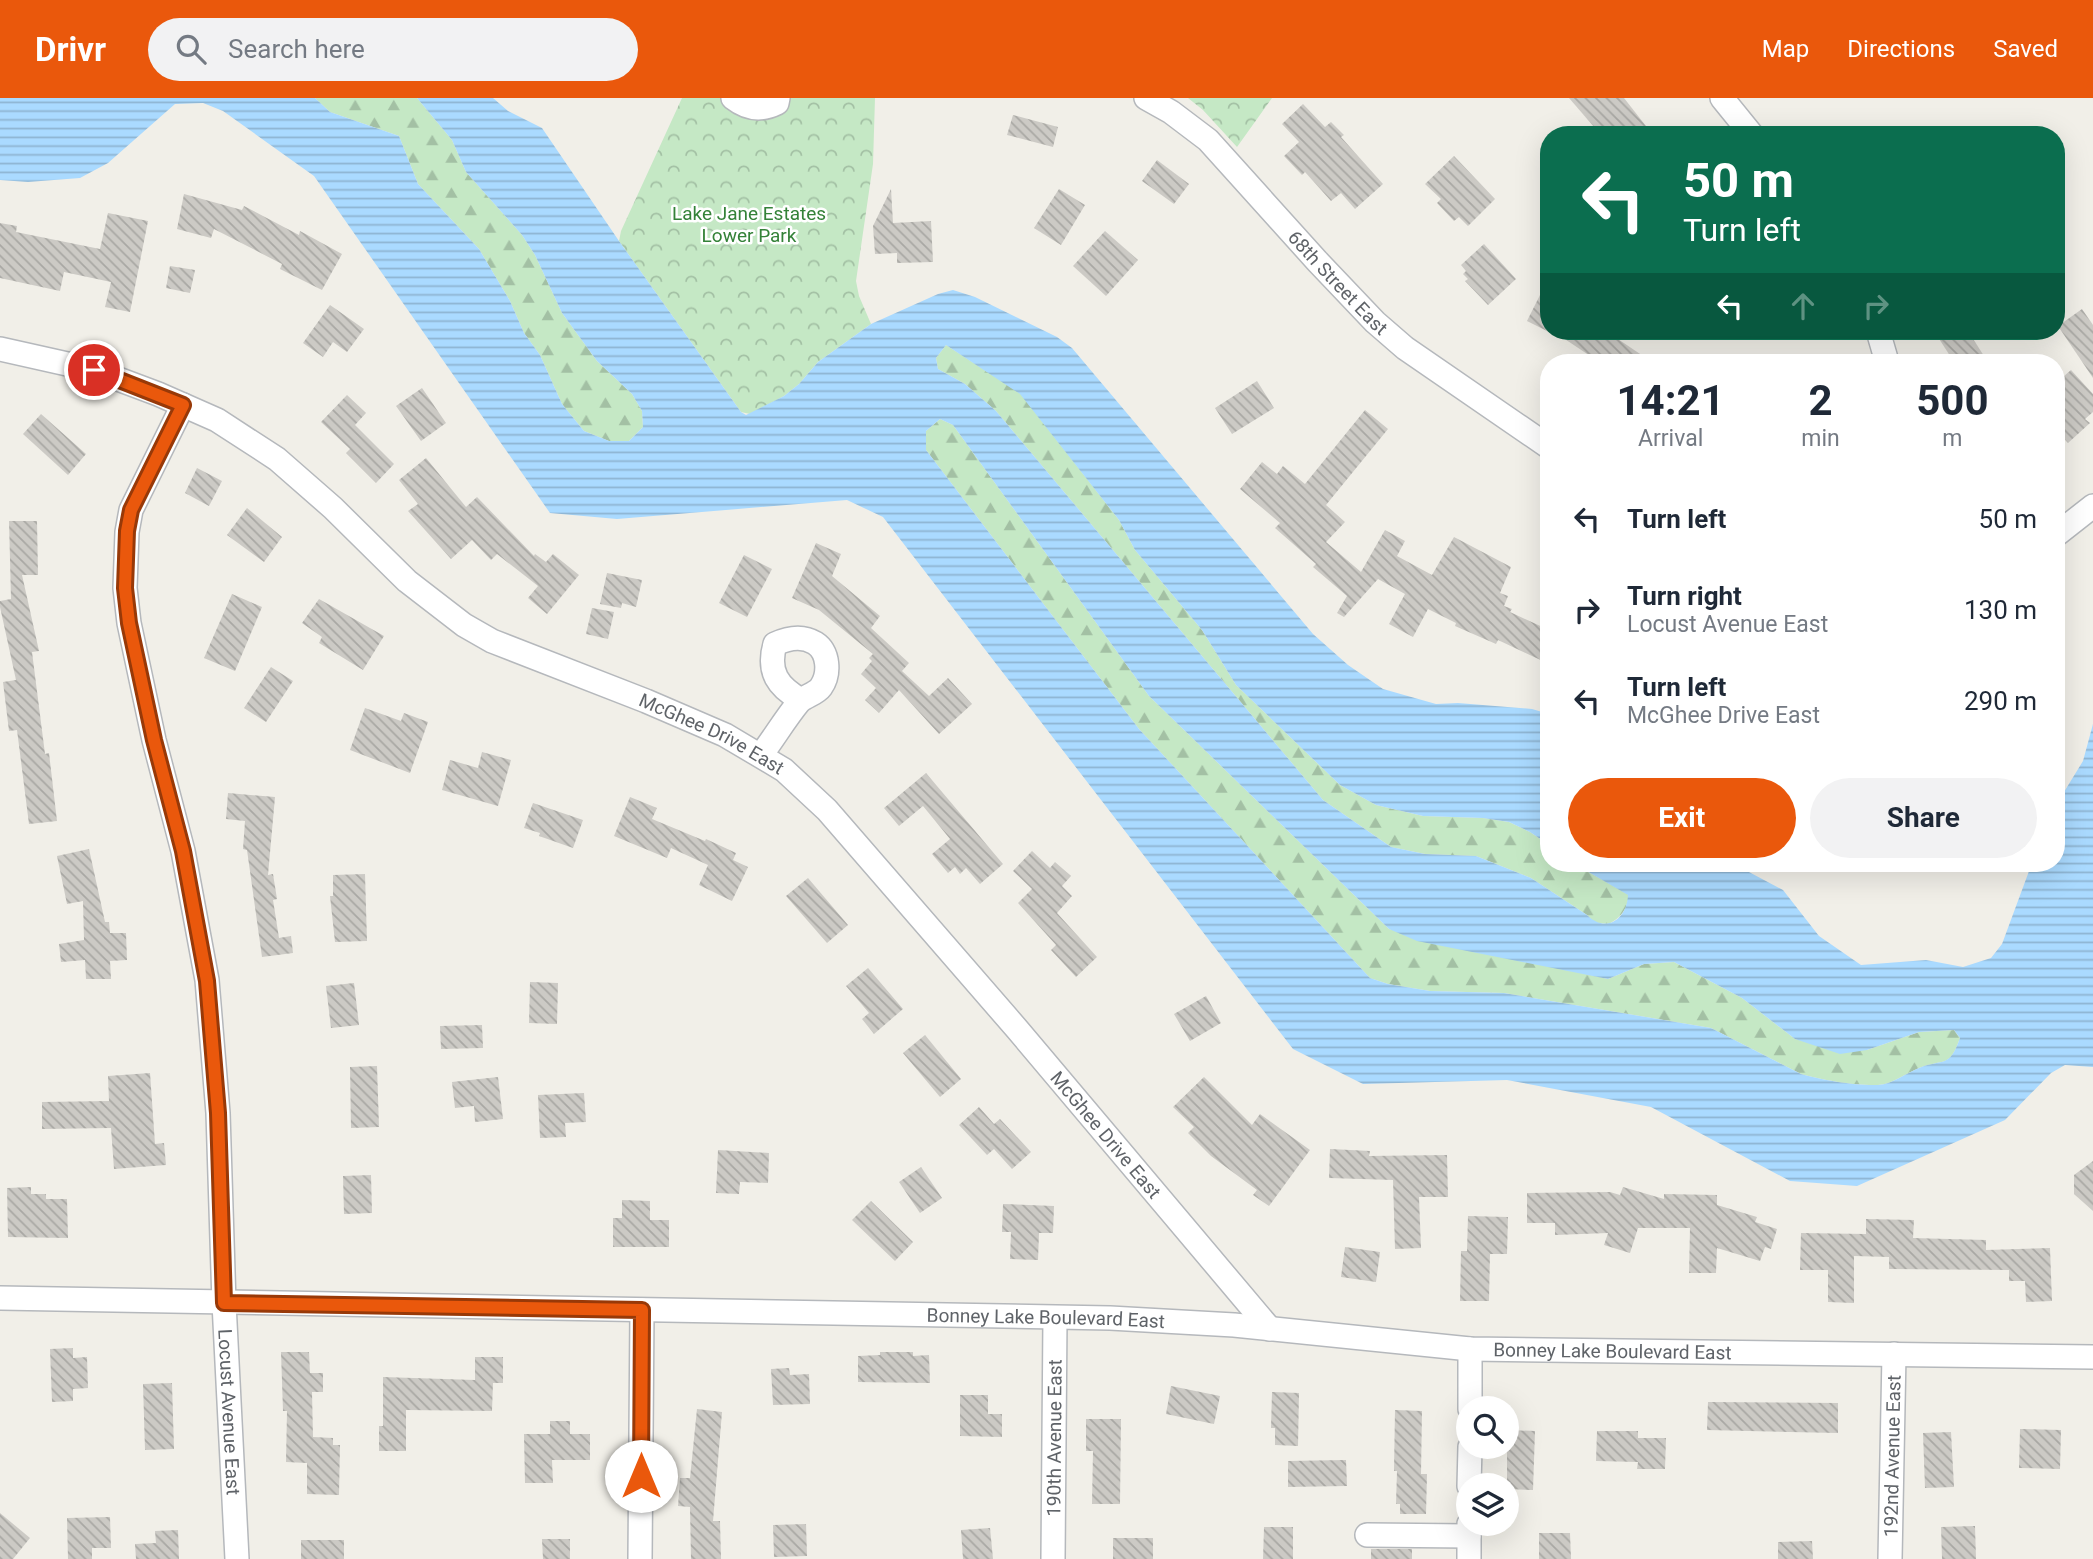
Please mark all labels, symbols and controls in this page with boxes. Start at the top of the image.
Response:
search box [148,18,638,81]
text: Drivr [35,30,106,69]
icon: search [172,30,210,68]
text: Search here [228,34,365,64]
text: Map [1762,35,1809,63]
text: Directions [1847,35,1955,63]
text: Saved [1993,35,2058,63]
text: 50 m [1683,152,1794,209]
icon: left [1568,154,1659,245]
park label: Lake Jane Estates Lower Park [672,202,826,247]
text: Turn left [1683,211,1801,249]
street label: 68th Street East [1283,226,1392,340]
icon: left [1711,287,1749,325]
icon: ahead [1784,287,1822,325]
icon: right [1857,287,1895,325]
pin [64,340,124,400]
icon: arrive [75,351,113,389]
text: 14:21 [1617,376,1725,425]
text: 2 [1808,376,1833,425]
text: 500 [1916,376,1989,425]
text: Arrival [1638,425,1703,452]
text: min [1801,425,1840,452]
text: m [1942,425,1962,452]
icon: left [1568,500,1606,538]
text: Turn left [1627,504,1726,534]
text: 50 m [1979,504,2037,534]
text: Turn right [1627,581,1742,611]
icon: right [1568,591,1606,629]
text: 130 m [1964,595,2037,625]
text: Locust Avenue East [1627,611,1828,638]
text: Turn left [1627,672,1726,702]
icon: left [1568,682,1606,720]
text: 290 m [1964,686,2037,716]
street label: McGhee Drive East [635,688,788,780]
text: McGhee Drive East [1627,702,1820,729]
button: Exit [1568,778,1796,858]
button: Share [1810,778,2037,858]
street label: McGhee Drive East [1045,1067,1166,1203]
street label: Bonney Lake Boulevard East [926,1304,1165,1333]
street label: Locust Avenue East [213,1328,245,1496]
street label: Bonney Lake Boulevard East [1493,1338,1732,1364]
street label: 190th Avenue East [1042,1359,1067,1517]
street label: 192nd Avenue East [1879,1375,1906,1537]
map controls [1456,1396,1519,1536]
button: search [1456,1396,1519,1459]
position arrow [604,1439,678,1513]
button: layers [1456,1473,1519,1536]

